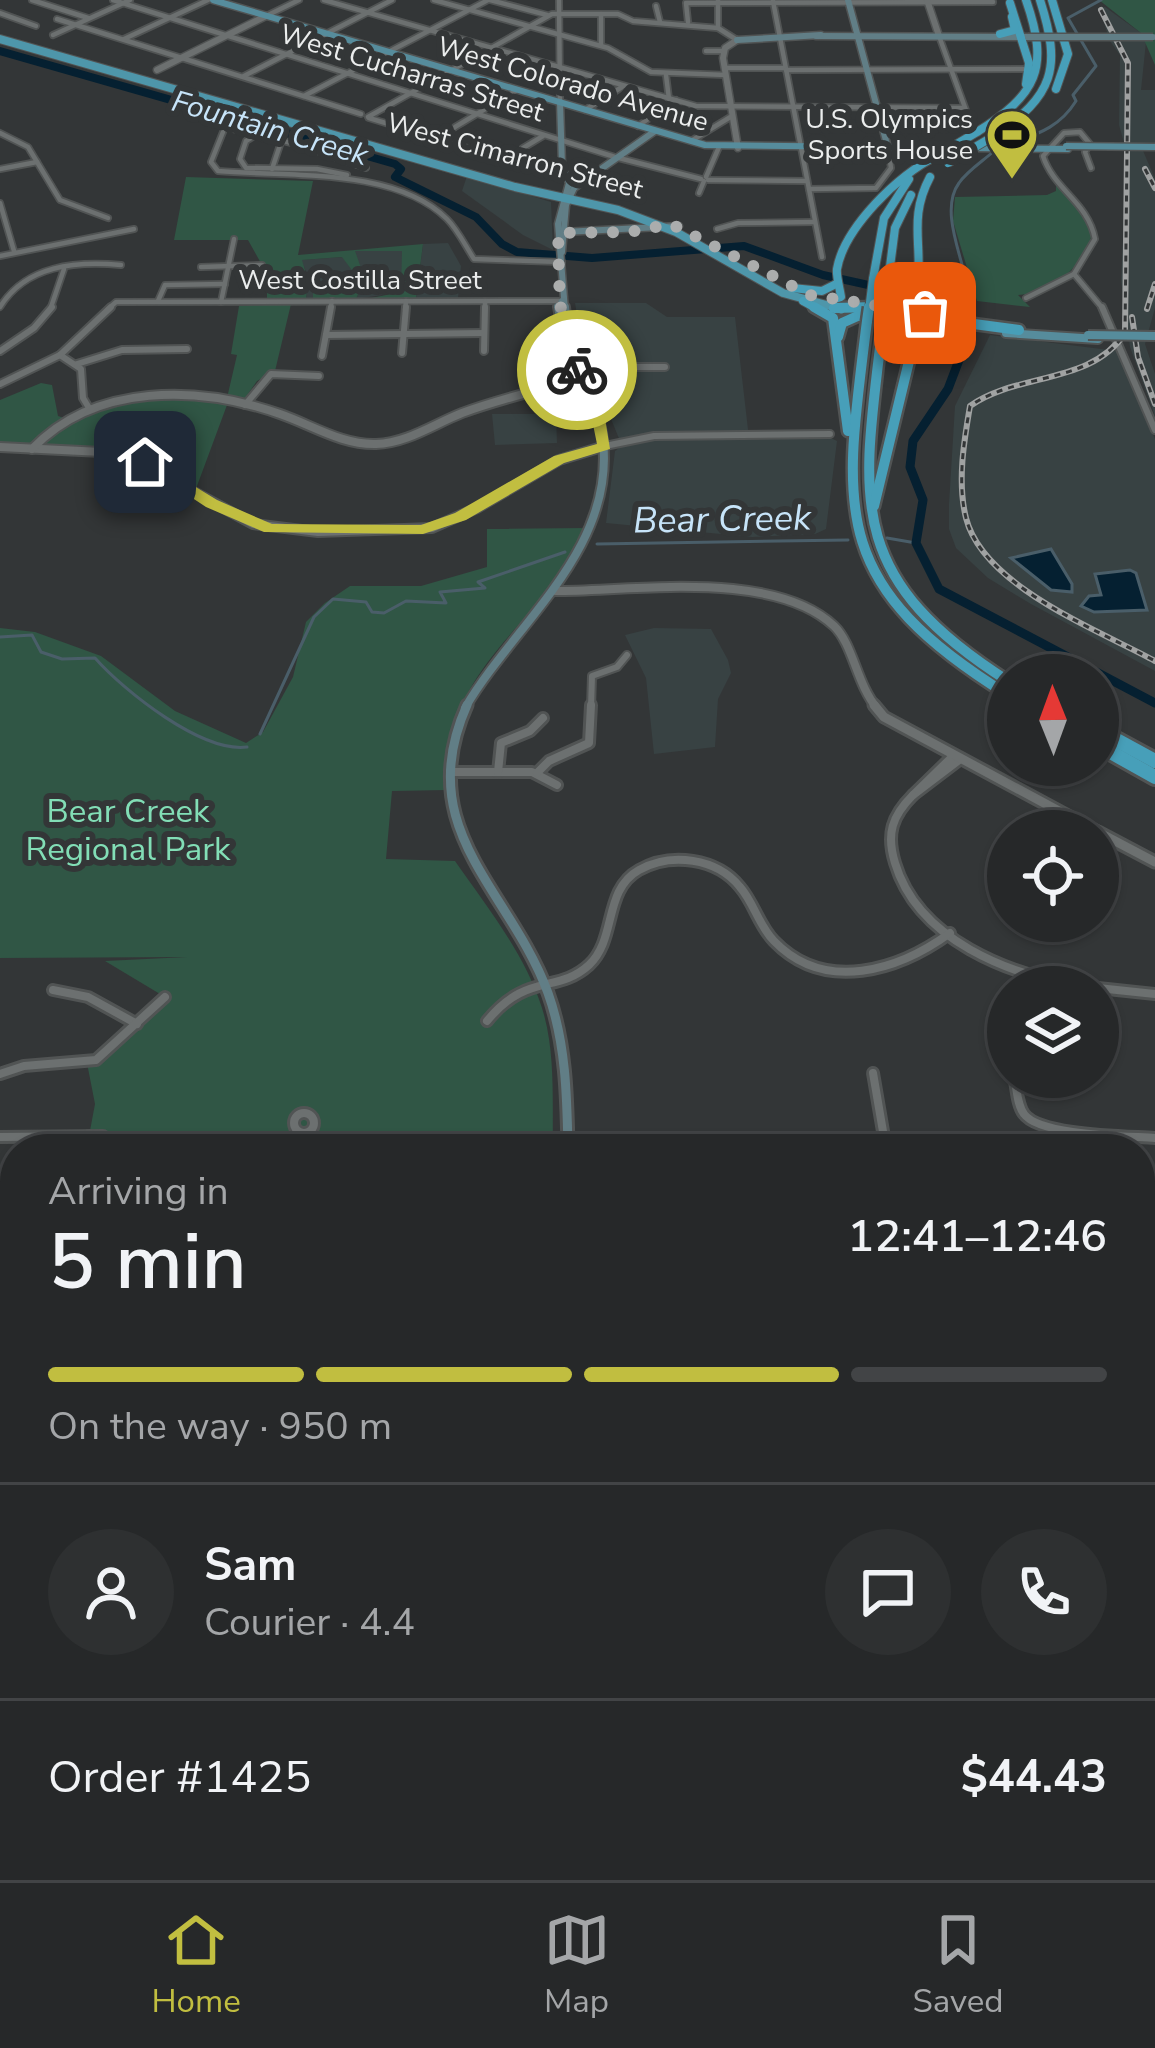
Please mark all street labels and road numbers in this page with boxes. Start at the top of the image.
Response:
street label: West Cucharras Street [275,16,549,131]
street label: West Colorado Avenue [433,28,713,141]
street label: West Cimarron Street [383,104,648,209]
street label: West Costilla Street [238,262,482,299]

